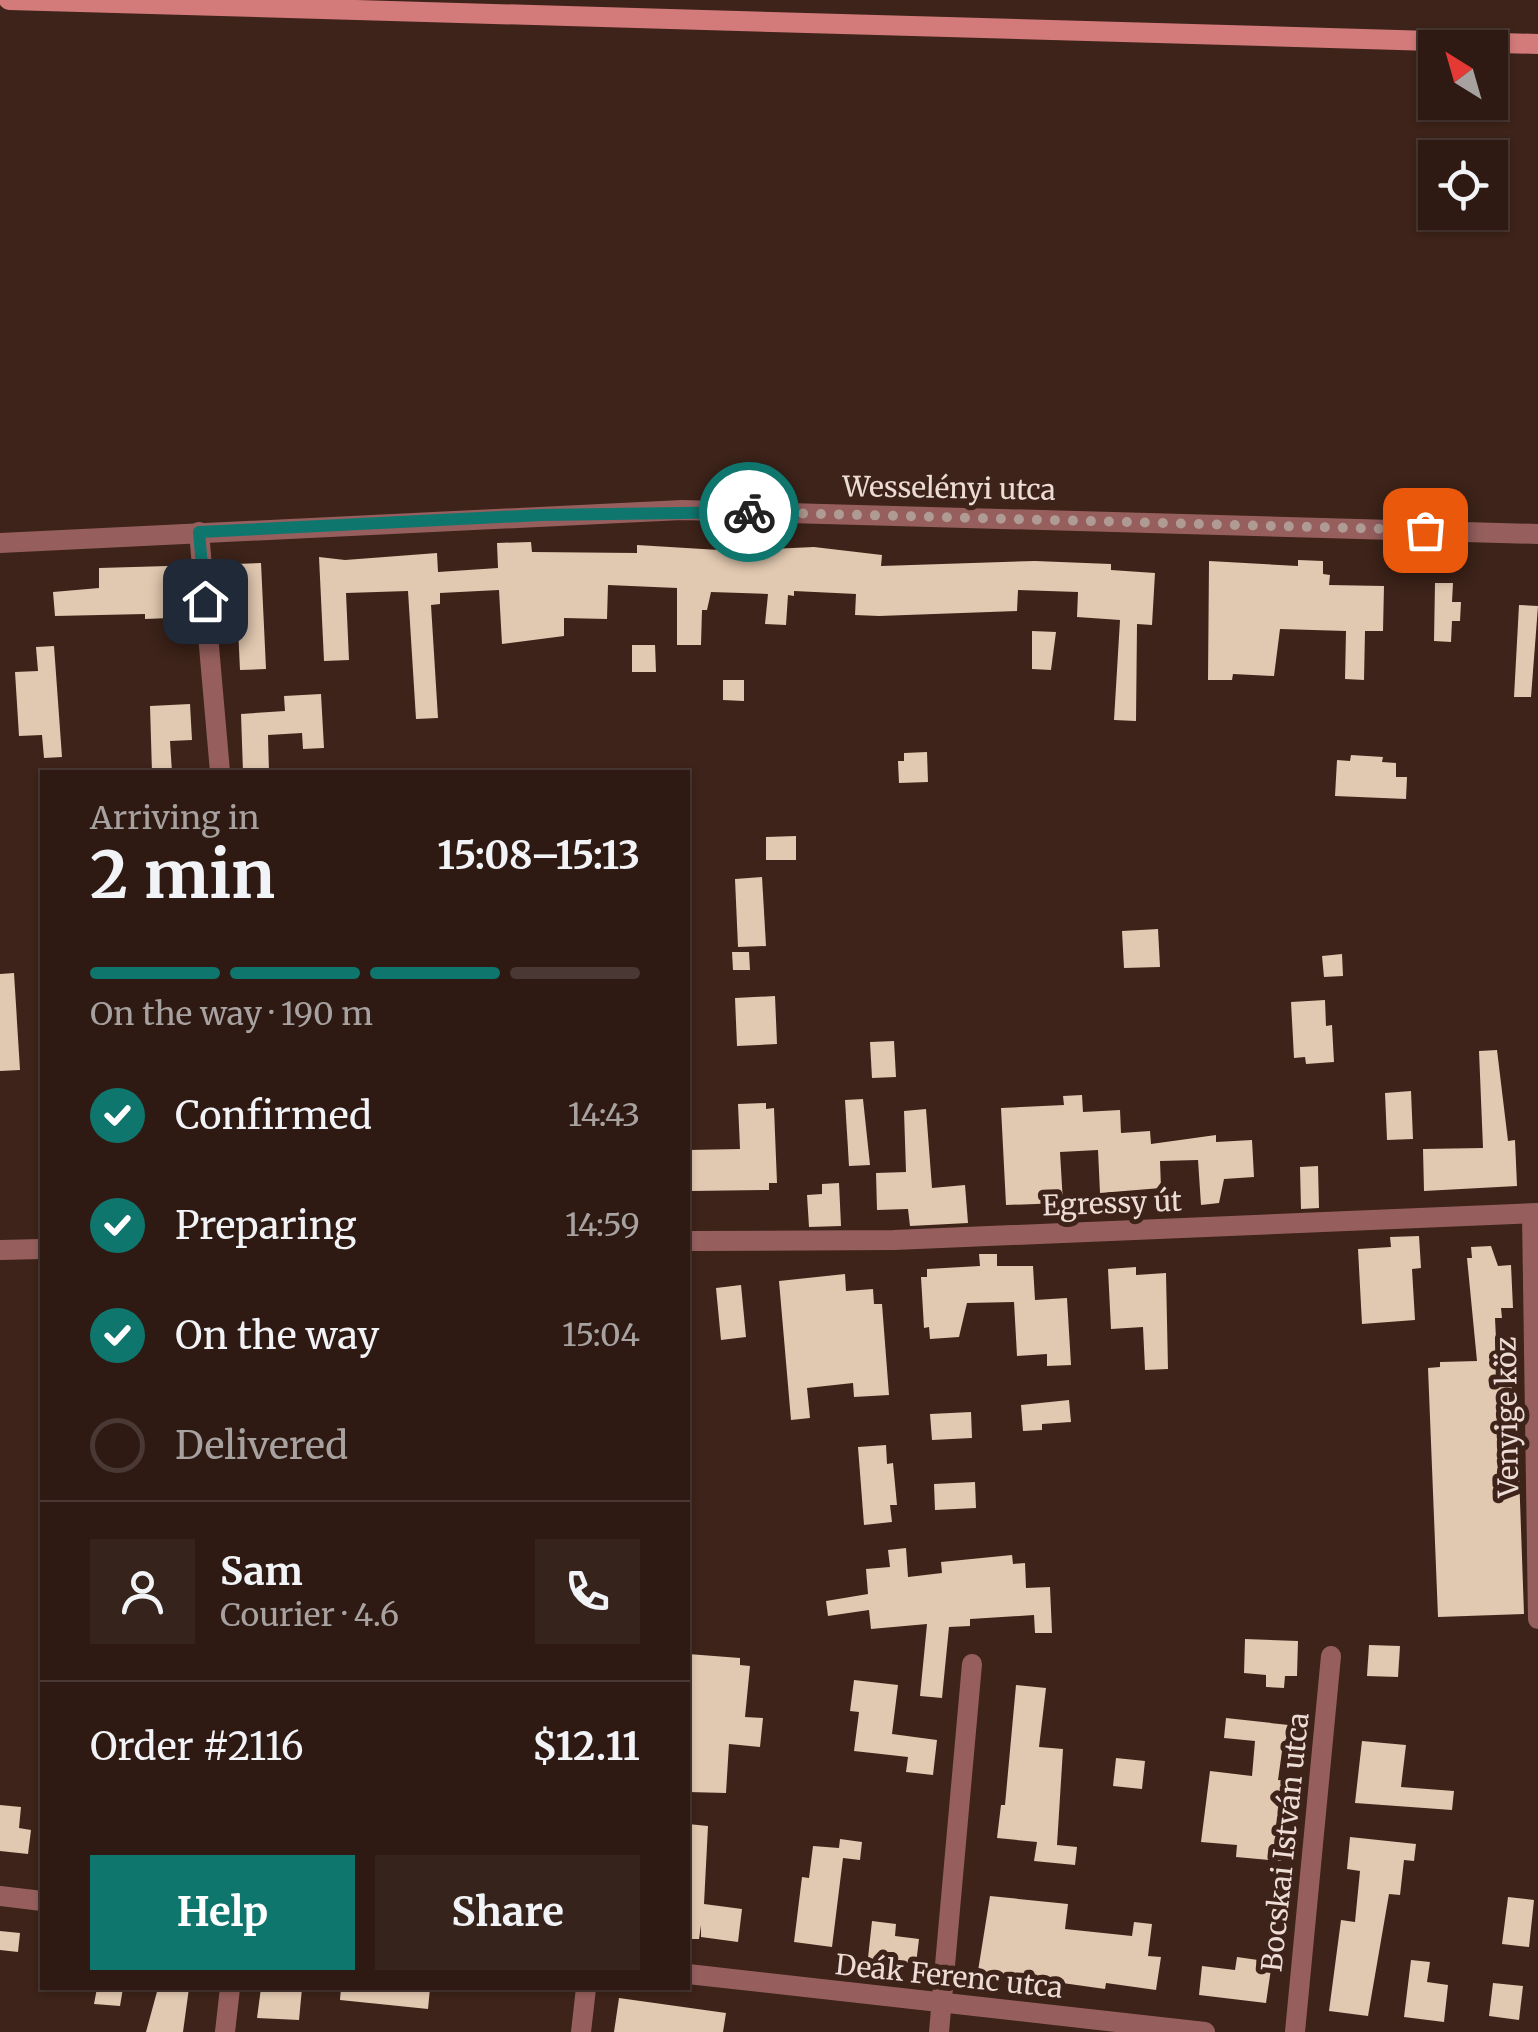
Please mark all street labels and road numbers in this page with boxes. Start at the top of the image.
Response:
street label: Wesselényi utca [841,468,1056,508]
street label: Egressy út [1042,1183,1183,1223]
street label: Venyige köz [1488,1336,1526,1499]
street label: Bocskai István utca [1253,1711,1317,1973]
street label: Deák Ferenc utca [833,1946,1065,2006]

